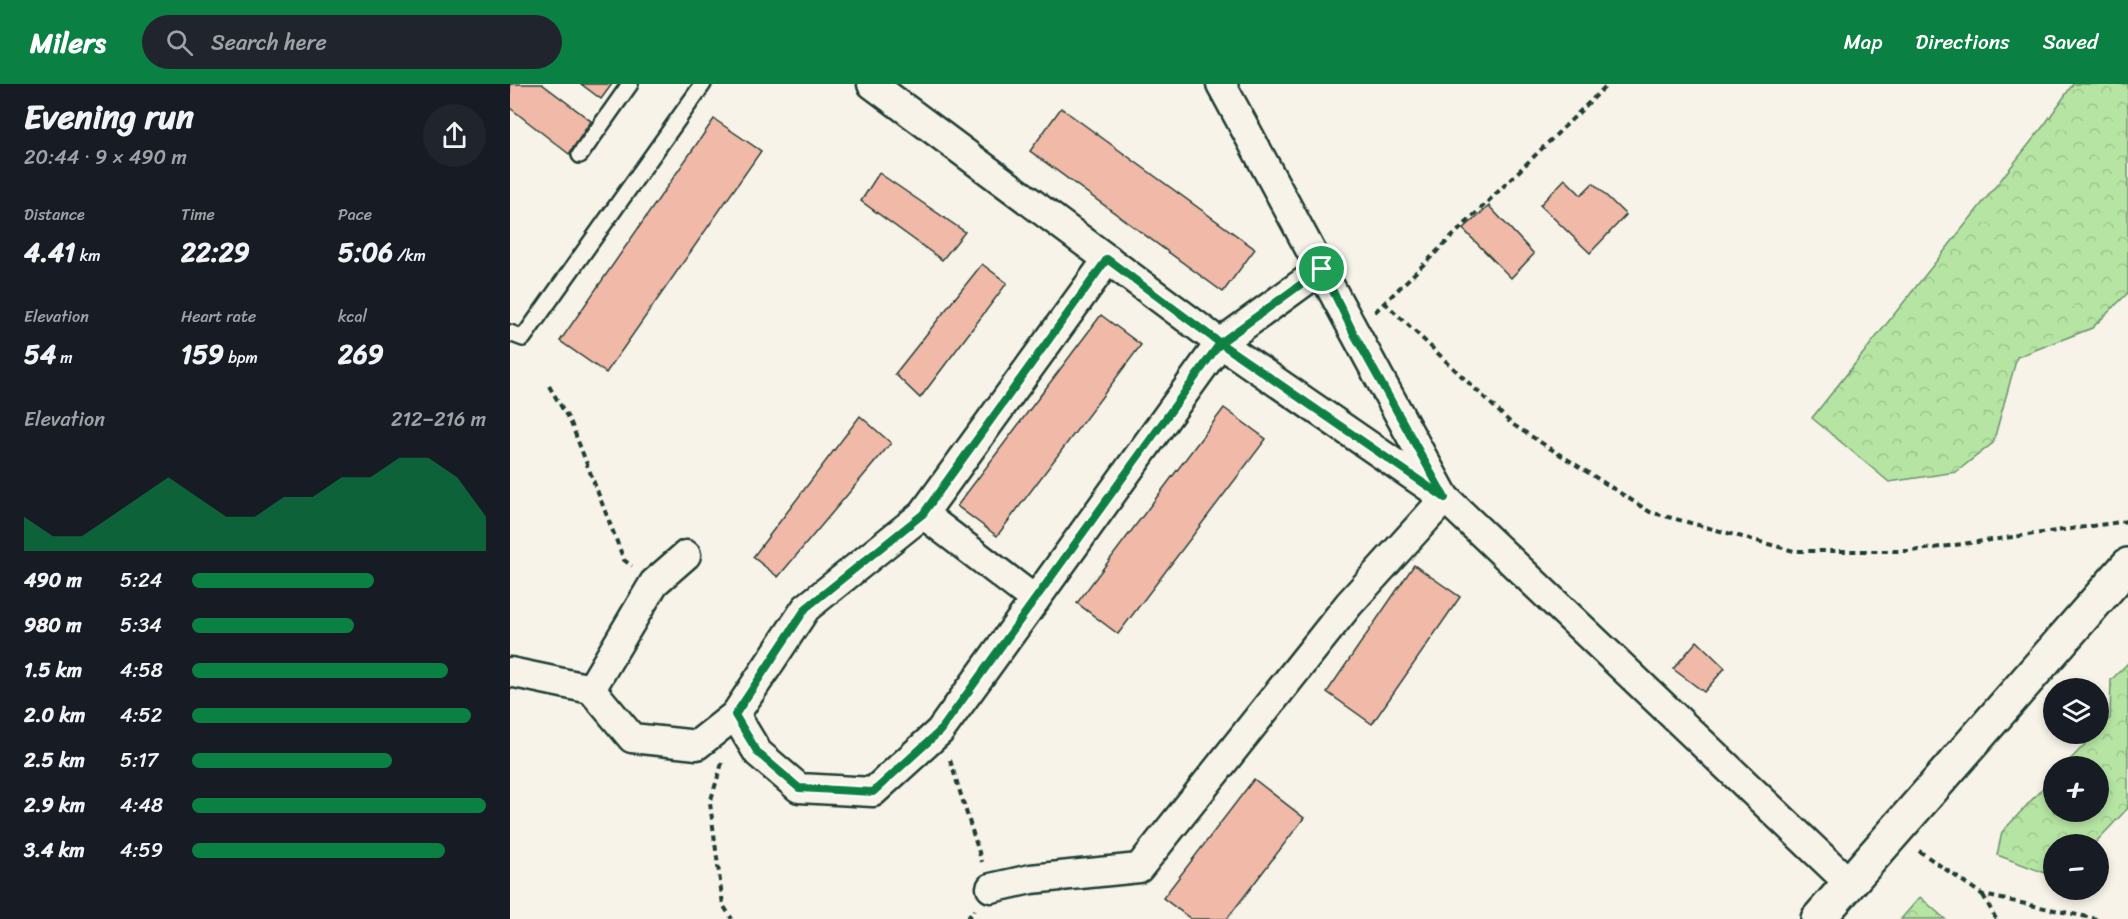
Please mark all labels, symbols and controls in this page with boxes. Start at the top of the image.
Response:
search box [142,15,562,69]
text: Milers [30,18,106,67]
text: Search here [211,23,327,62]
text: Map [1844,23,1882,61]
text: Directions [1915,23,2010,61]
text: Saved [2043,23,2098,61]
icon: search [163,26,196,59]
text: Evening run [24,88,194,146]
button: share [423,104,486,167]
text: 20:44 · 9 × 490 m [24,140,187,175]
text: Distance [24,200,85,229]
text: Time [181,200,215,229]
text: Pace [338,200,372,229]
text: 4.41 [24,229,76,275]
text: 22:29 [181,229,250,275]
text: 5:06 [338,229,393,275]
text: km [76,241,100,270]
text: /km [393,241,426,270]
pin [1296,243,1347,294]
icon: arrive [1305,252,1338,285]
text: Elevation [24,302,89,331]
text: Heart rate [181,302,256,331]
text: kcal [338,302,367,331]
text: 54 [24,331,56,377]
text: 159 [181,331,224,377]
text: 269 [338,331,384,377]
text: m [56,343,73,372]
text: bpm [224,343,258,372]
text: Elevation [24,402,105,437]
text: 212–216 m [391,402,486,437]
text: 490 m [24,563,82,598]
text: 5:24 [120,563,162,598]
text: 980 m [24,608,82,643]
text: 5:34 [120,608,162,643]
text: 1.5 km [24,653,82,688]
text: 4:58 [120,653,163,688]
map controls [2043,678,2109,900]
button: layers [2043,678,2109,744]
text: 2.0 km [24,698,85,733]
text: 4:52 [120,698,162,733]
text: 2.5 km [24,743,85,778]
text: 5:17 [120,743,158,778]
button: + [2043,756,2109,822]
text: 2.9 km [24,788,85,823]
text: 4:48 [120,788,163,823]
text: 3.4 km [24,833,85,868]
text: 4:59 [120,833,163,868]
button: − [2043,834,2109,900]

